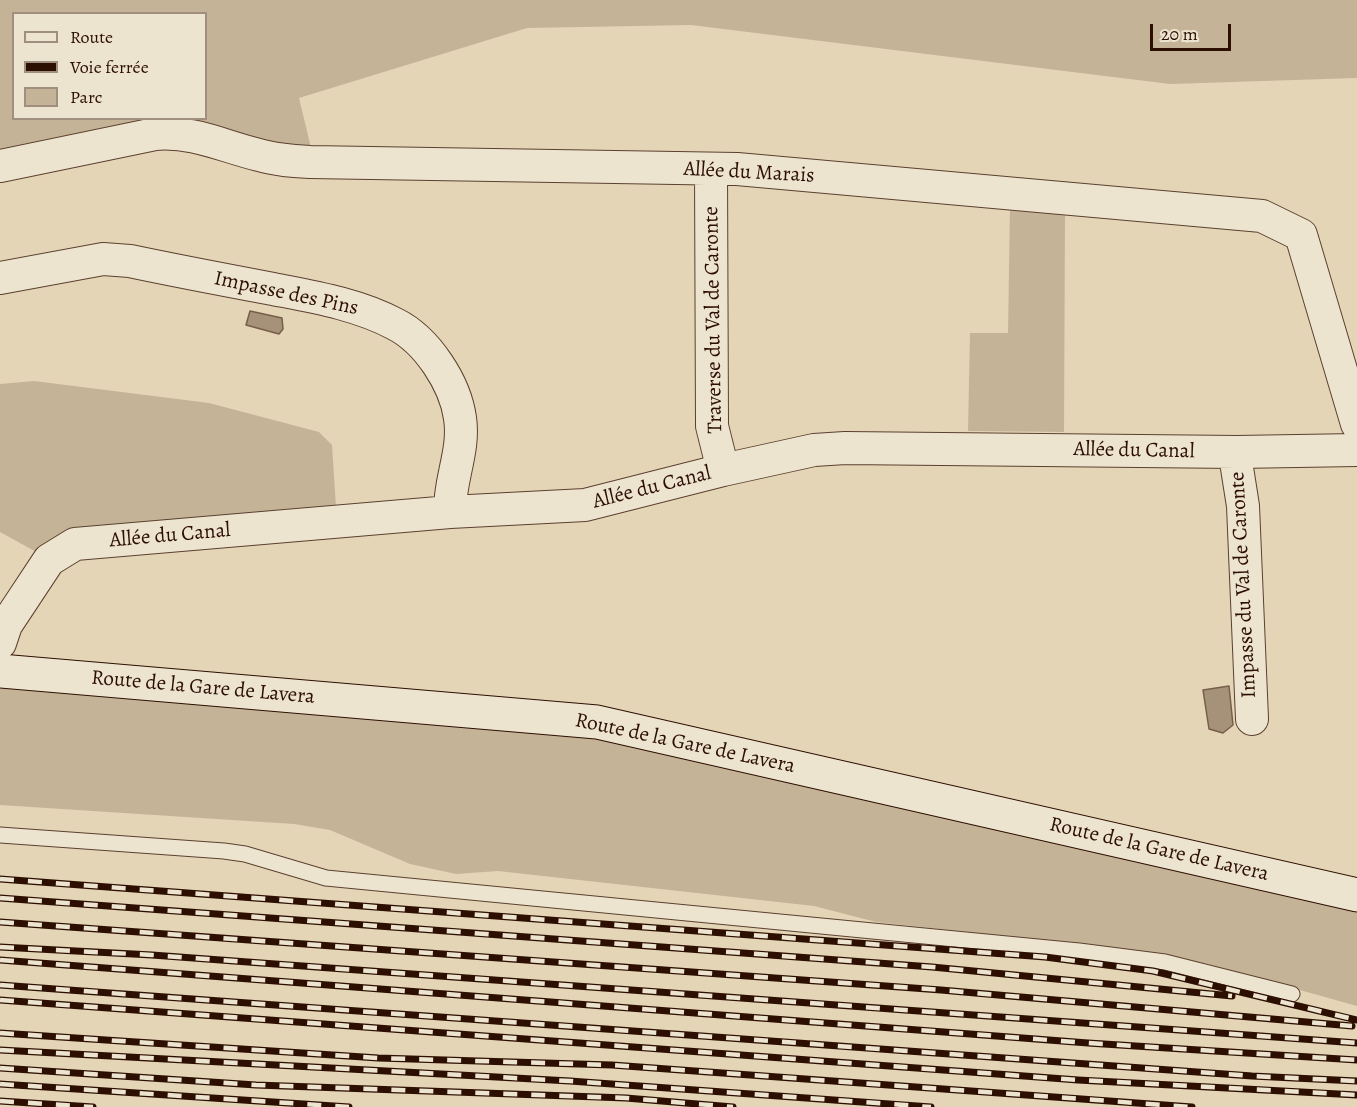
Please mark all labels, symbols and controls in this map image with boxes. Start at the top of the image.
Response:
legend [12,12,207,120]
scale bar [1153,12,1234,50]
text: 20 m [1161,22,1198,46]
text: Route [70,25,113,49]
text: Voie ferrée [70,55,149,79]
text: Parc [70,85,102,109]
street label: Allée du Marais [683,157,815,189]
street label: Traverse du Val de Caronte [699,206,729,434]
street label: Impasse des Pins [212,266,360,322]
street label: Allée du Canal [1073,437,1195,465]
street label: Allée du Canal [590,461,714,515]
street label: Impasse du Val de Caronte [1225,471,1263,699]
street label: Allée du Canal [109,518,231,554]
street label: Route de la Gare de Lavera [90,666,316,710]
street label: Route de la Gare de Lavera [573,708,797,780]
street label: Route de la Gare de Lavera [1047,812,1271,888]

